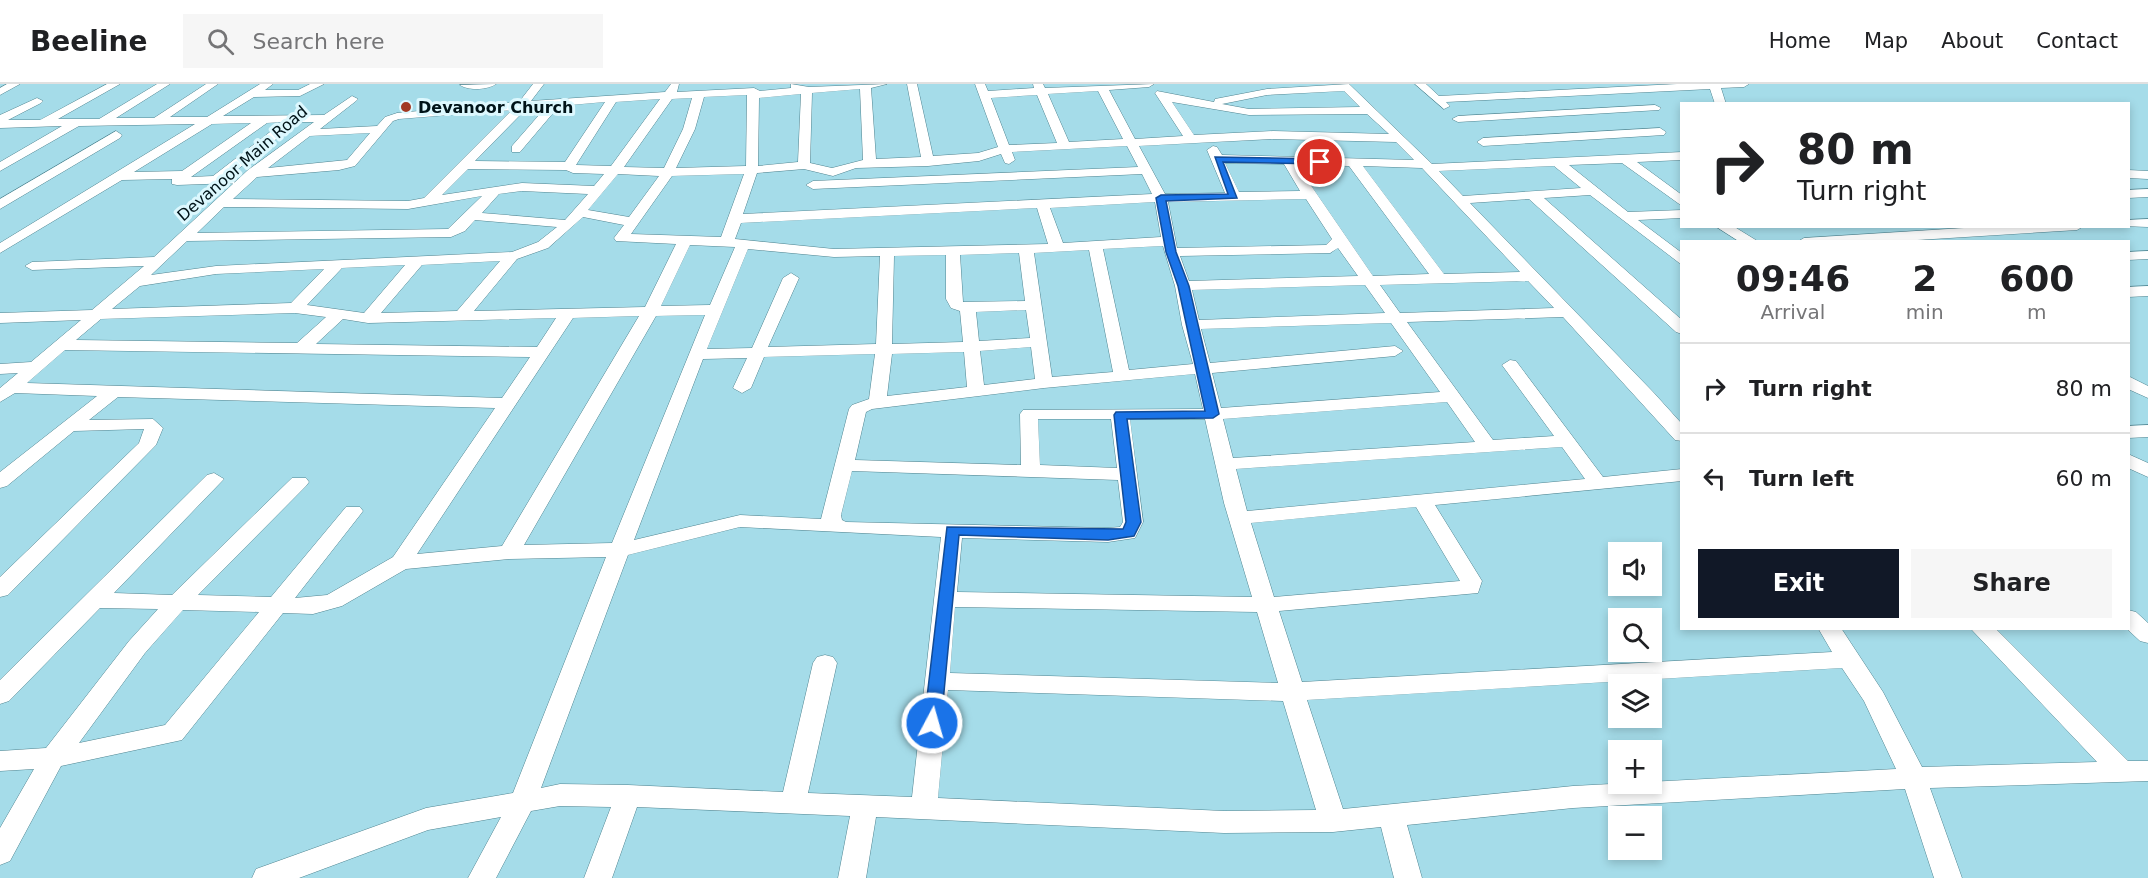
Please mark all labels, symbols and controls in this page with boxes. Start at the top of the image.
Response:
search box [183,14,603,68]
text: Beeline [30,25,147,58]
icon: search [204,25,237,58]
text: Search here [252,29,385,54]
text: Home [1769,29,1831,53]
text: Map [1864,29,1908,53]
text: About [1941,29,2003,53]
text: Contact [2036,29,2118,53]
place label: Devanoor Church [418,98,573,117]
marker: Devanoor Church [399,100,413,114]
street label: Devanoor Main Road [173,102,311,225]
text: 80 m [1797,125,1914,174]
icon: right [1698,126,1776,204]
pin [1294,136,1345,187]
icon: arrive [1303,145,1336,178]
text: Turn right [1797,175,1926,206]
text: 09:46 [1736,258,1850,299]
text: 2 [1912,258,1937,299]
text: 600 [1999,258,2074,299]
text: Arrival [1760,300,1825,324]
text: min [1906,300,1944,324]
text: m [2027,300,2047,324]
icon: right [1698,372,1731,405]
text: Turn right [1749,376,1872,401]
text: 80 m [2056,376,2112,401]
icon: left [1698,462,1731,495]
text: Turn left [1749,466,1854,491]
text: 60 m [2056,466,2112,491]
map controls [1608,542,1662,860]
button: sound [1608,542,1662,596]
button: Exit [1698,549,1899,618]
button: Share [1911,549,2112,618]
button: search [1608,608,1662,662]
button: layers [1608,674,1662,728]
position arrow [900,691,964,755]
button: + [1608,740,1662,794]
button: − [1608,806,1662,860]

